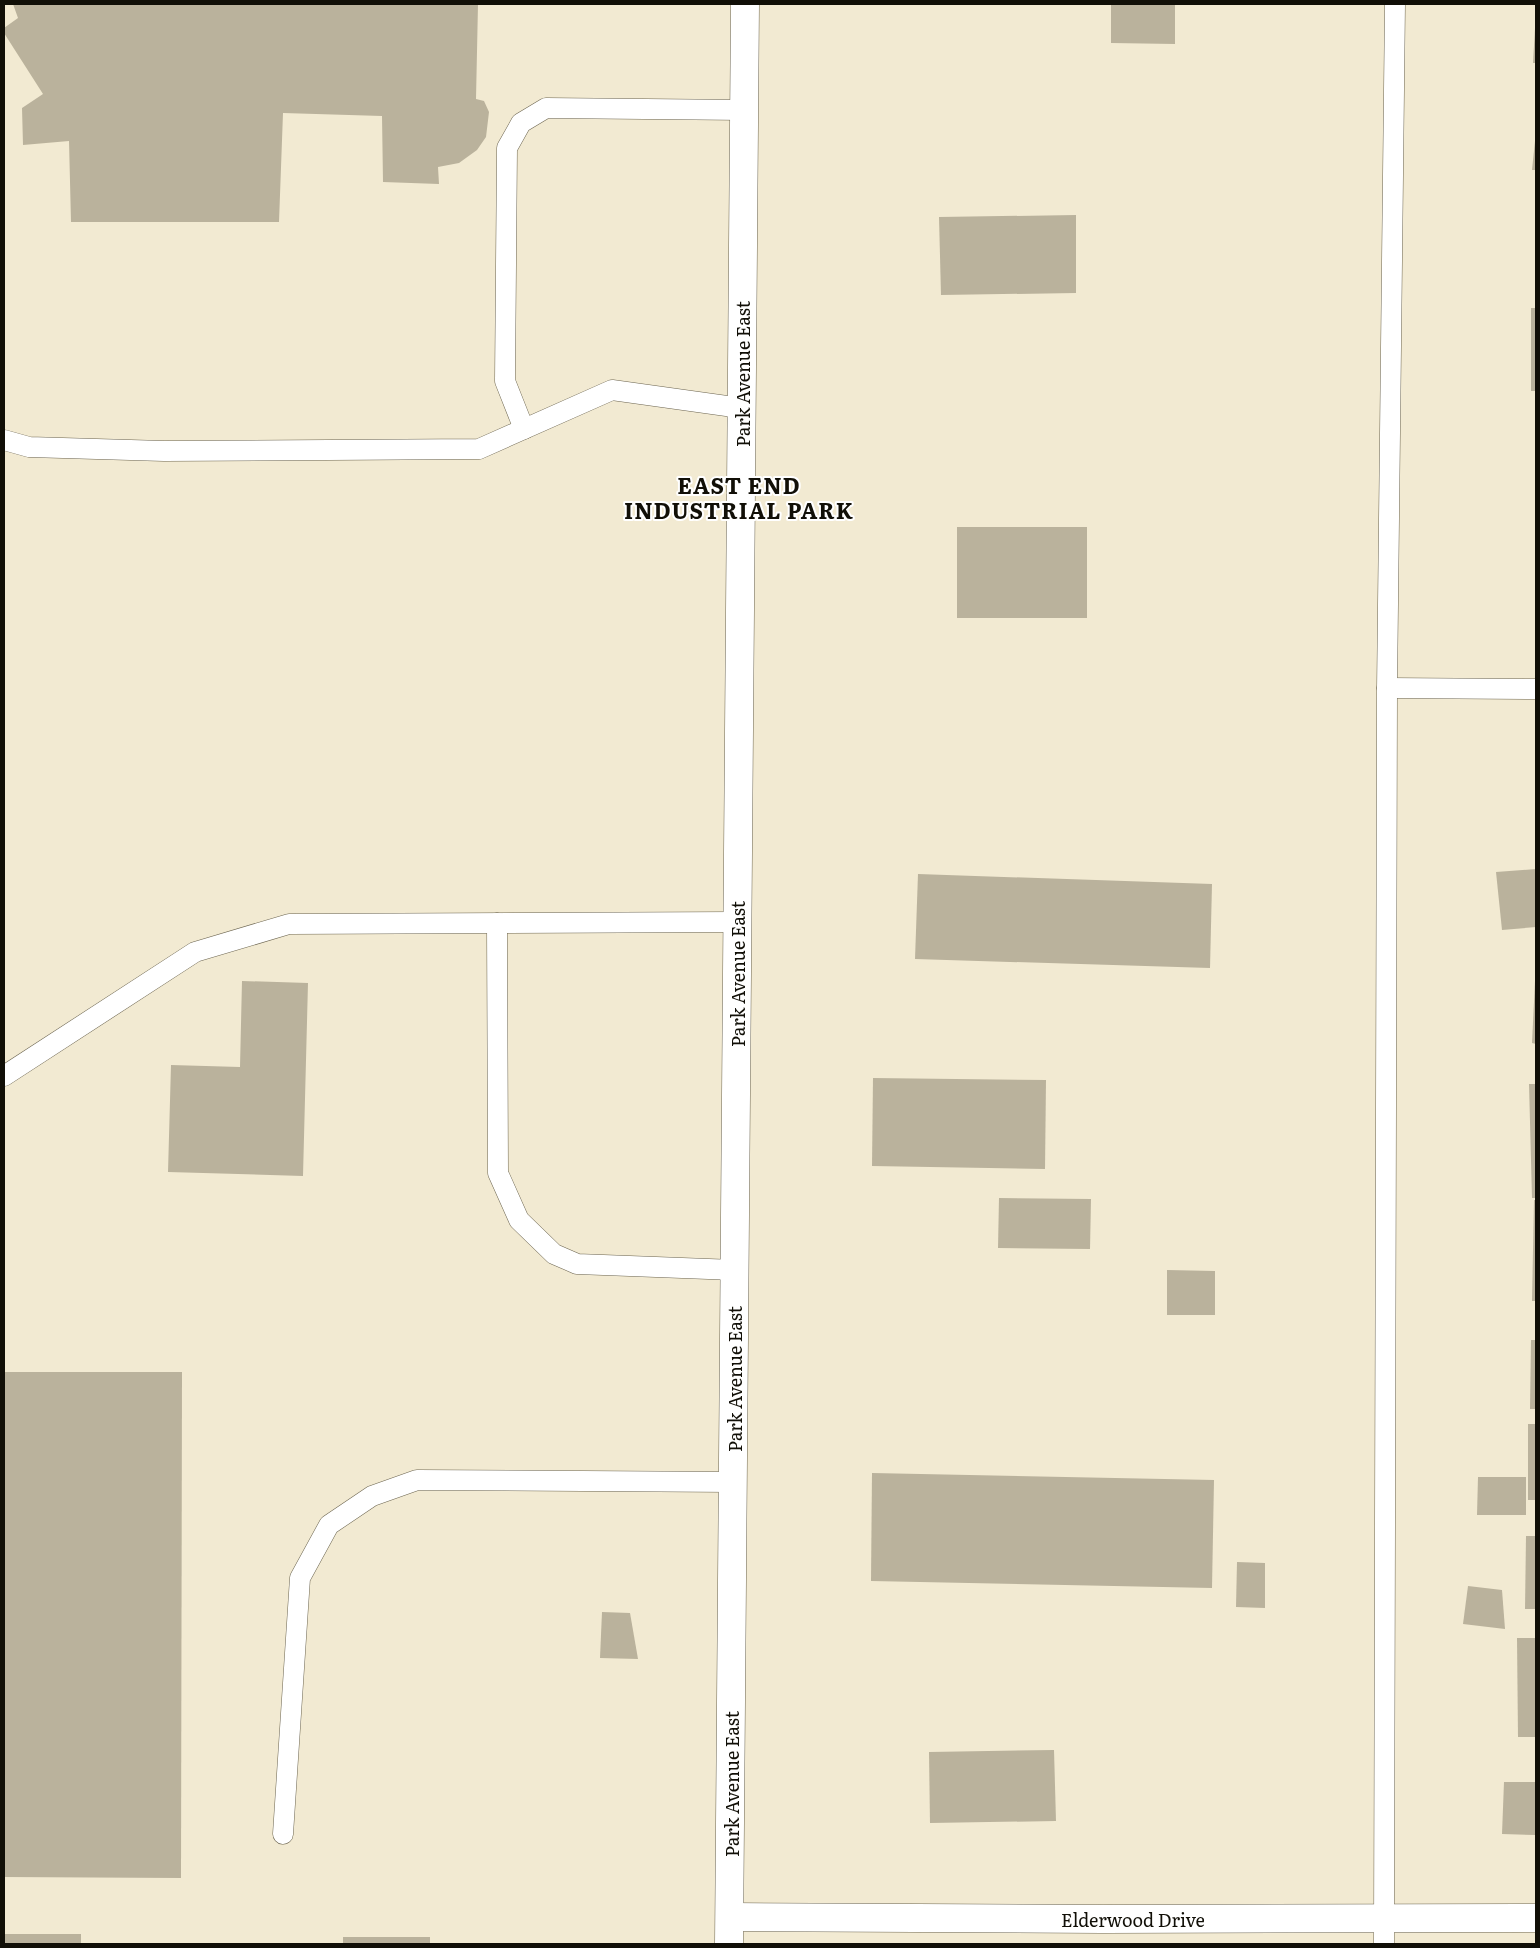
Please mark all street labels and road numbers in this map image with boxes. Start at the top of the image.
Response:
street label: Park Avenue East [729,300,756,447]
street label: Park Avenue East [724,900,751,1047]
street label: Park Avenue East [721,1305,748,1452]
street label: Park Avenue East [718,1710,745,1857]
street label: Elderwood Drive [1061,1906,1205,1933]

